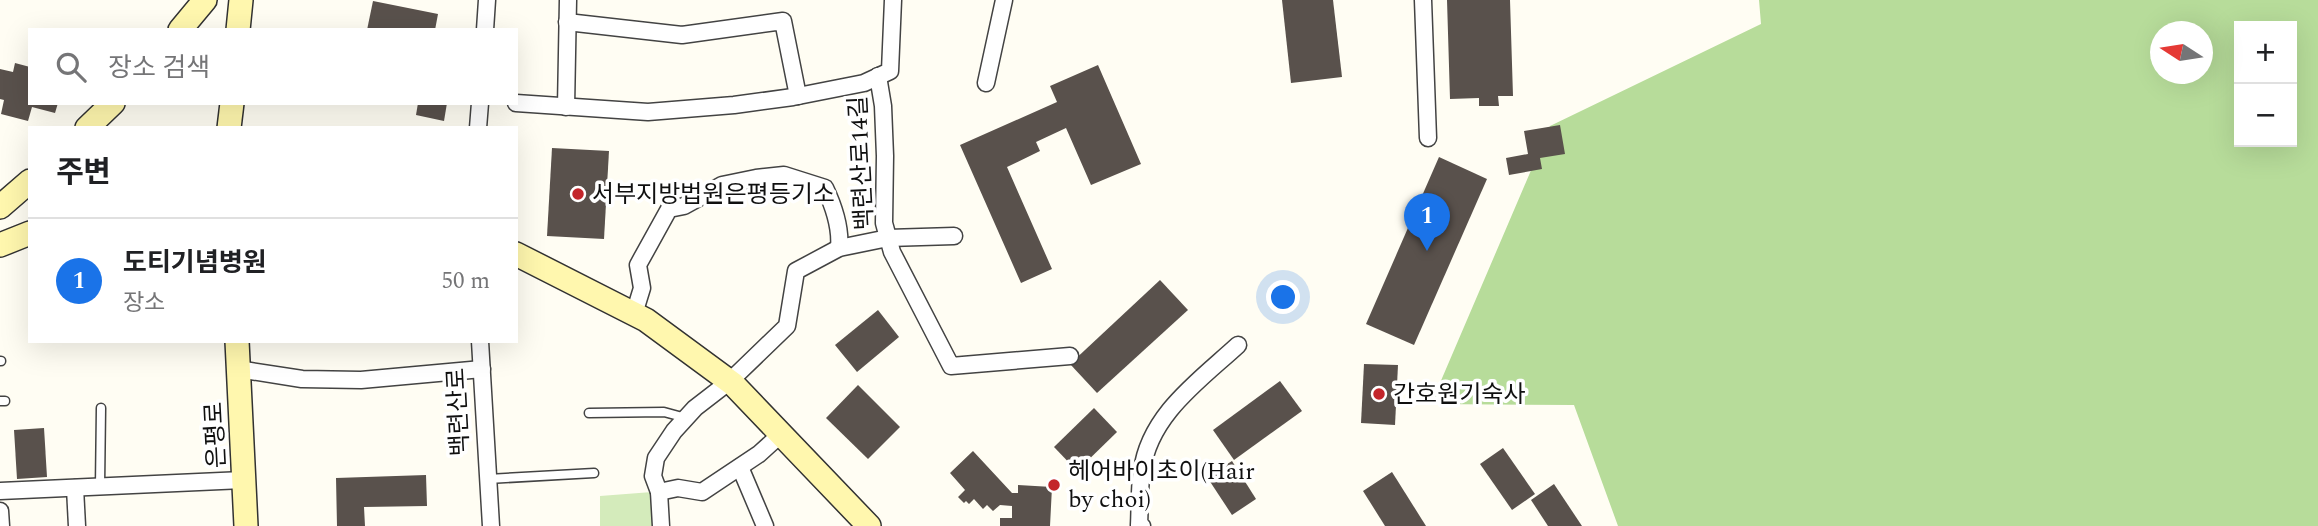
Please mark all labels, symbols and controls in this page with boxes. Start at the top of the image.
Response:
north arrow [2150,21,2213,84]
map controls [2234,21,2297,147]
button: + [2234,21,2297,84]
search box [28,28,518,105]
icon: search [52,48,90,86]
text: 장소 검색 [108,48,210,88]
button: − [2234,84,2297,147]
street label: 백련산로14길 [841,95,883,231]
text: 주변 [56,150,111,196]
place label: 서부지방법원은평등기소 [592,177,835,213]
marker: 서부지방법원은평등기소 [570,186,586,202]
pin: 1 [1404,193,1450,251]
text: 도티기념병원 [123,243,267,283]
text: 1 [73,264,85,299]
text: 50 m [441,264,490,299]
your location [1266,280,1300,314]
text: 장소 [123,286,165,321]
street label: 백련산로 [439,367,479,457]
place label: 간호원기숙사 [1393,377,1525,413]
marker: 간호원기숙사 [1371,386,1387,402]
street label: 은평로 [196,401,236,469]
place label: 헤어바이초이(Hair by choi) [1068,454,1255,518]
marker: 헤어바이초이(Hair by choi) [1046,477,1062,493]

